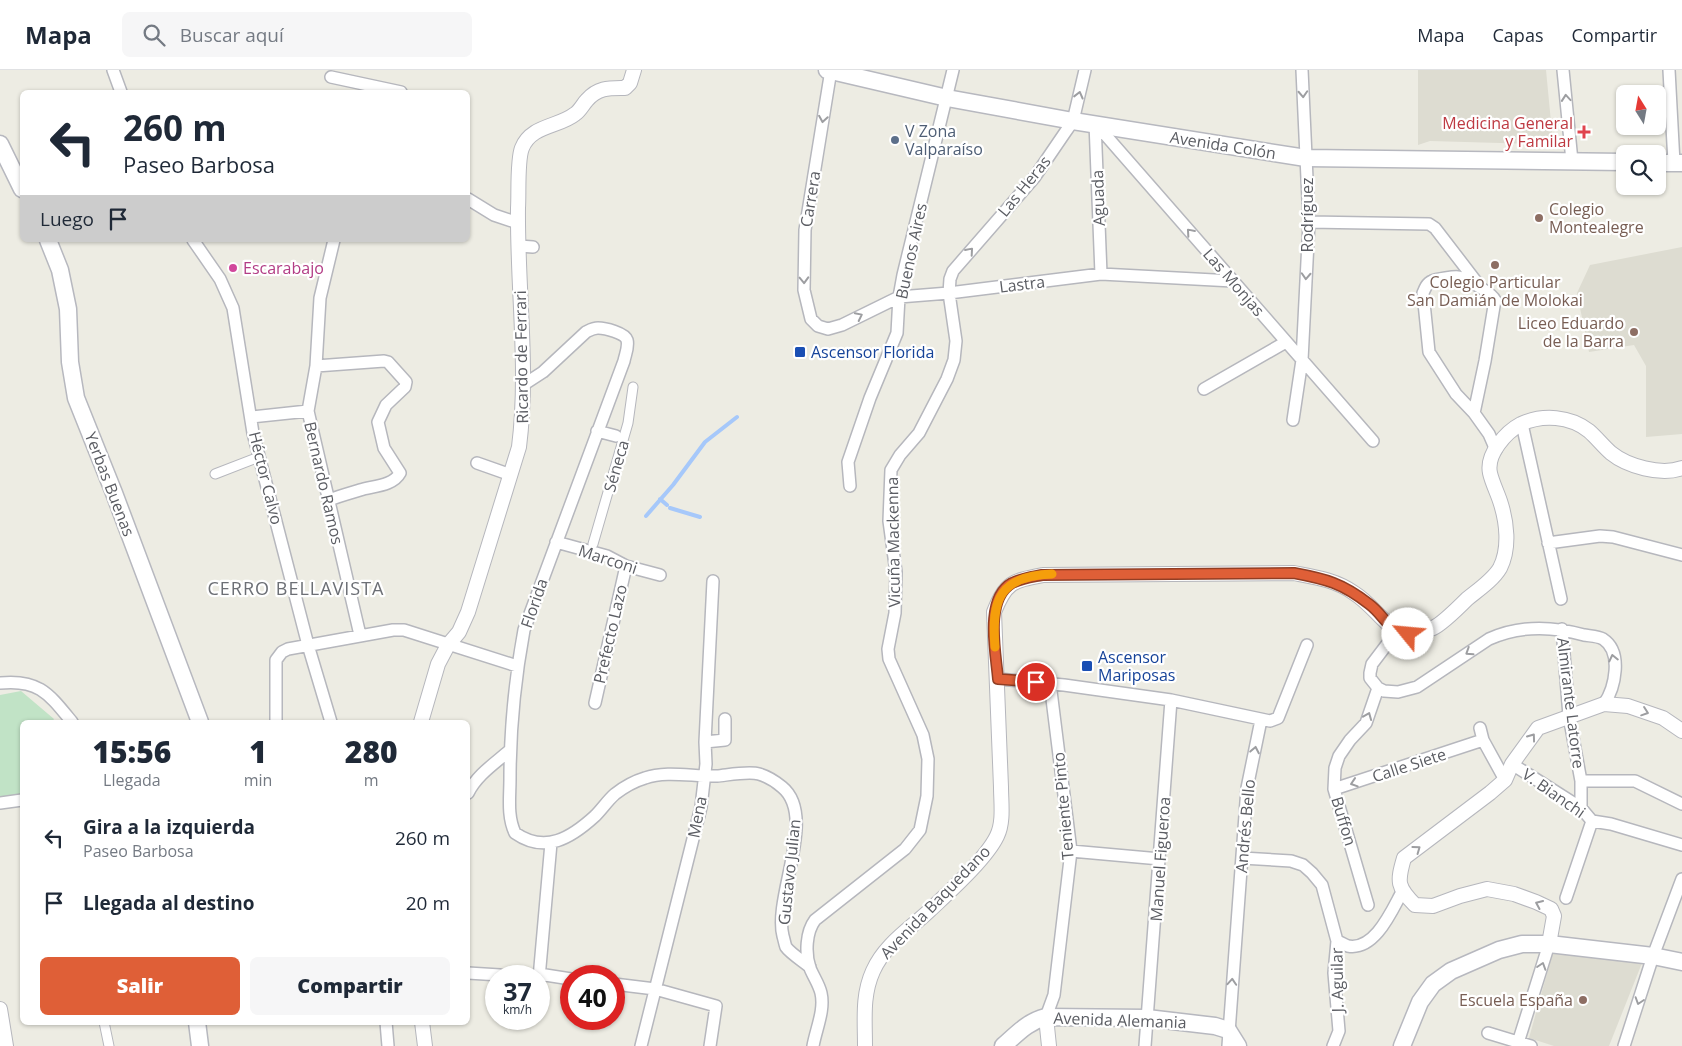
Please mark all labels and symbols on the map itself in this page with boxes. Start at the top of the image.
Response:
north arrow [1616,85,1666,135]
one-way arrow [1297,90,1308,98]
one-way arrow [1073,91,1084,100]
one-way arrow [1561,94,1572,102]
place label: Medicina General y Familar [1442,112,1573,152]
one-way arrow [818,116,829,124]
place label: V Zona Valparaíso [905,120,983,160]
marker: Medicina General y Familar [1577,125,1591,139]
street label: Avenida Colón [1168,126,1278,164]
marker: V Zona Valparaíso [889,134,901,146]
street label: Las Heras [993,151,1055,221]
street label: Carrera [795,169,825,229]
street label: Aguada [1086,170,1110,226]
street label: Rodríguez [1296,178,1318,252]
place label: Colegio Montealegre [1549,198,1644,238]
street label: Buenos Aires [890,201,932,301]
marker: Colegio Montealegre [1533,212,1545,224]
one-way arrow [1186,228,1195,237]
street label: Las Monjas [1198,243,1270,321]
one-way arrow [964,248,973,257]
place label: Escarabajo [243,257,324,279]
marker: Colegio Particular San Damián de Molokai [1489,259,1501,271]
marker: Escarabajo [227,262,239,274]
street label: Lastra [998,270,1046,298]
place label: Colegio Particular San Damián de Molokai [1407,271,1583,311]
one-way arrow [1301,273,1311,281]
one-way arrow [799,276,809,284]
street label: Ricardo de Ferrari [509,290,533,424]
one-way arrow [854,312,863,322]
place label: Liceo Eduardo de la Barra [1518,312,1624,352]
marker: Liceo Eduardo de la Barra [1628,326,1640,338]
place label: Ascensor Florida [811,341,934,363]
marker: Ascensor Florida [793,345,807,359]
street label: Bernardo Ramos [299,419,349,547]
street label: Yerbas Buenas [80,429,140,539]
street label: Héctor Calvo [244,429,288,527]
street label: Séneca [598,437,634,495]
street label: Vicuña Mackenna [881,476,905,608]
street label: Marconi [576,539,640,579]
street label: Florida [515,575,553,631]
district label: CERRO BELLAVISTA [208,576,384,600]
street label: Prefecto Lazo [588,582,632,686]
position arrow [1381,607,1433,659]
street label: Almirante Latorre [1552,636,1590,770]
place label: Ascensor Mariposas [1098,646,1175,686]
one-way arrow [1465,646,1475,655]
one-way arrow [1608,653,1619,662]
marker: Ascensor Mariposas [1080,659,1094,673]
pin [1015,661,1057,703]
one-way arrow [1640,706,1649,716]
one-way arrow [1362,712,1372,721]
one-way arrow [1526,734,1534,743]
street label: Calle Siete [1369,743,1449,787]
one-way arrow [1249,746,1260,755]
street label: Teniente Pinto [1047,751,1079,861]
street label: V. Bianchi [1518,763,1590,823]
one-way arrow [1350,777,1359,787]
street label: Andrés Bello [1230,778,1260,874]
street label: Mena [682,794,712,840]
street label: Buffon [1326,794,1362,848]
street label: Manuel Figueroa [1145,796,1175,922]
street label: Gustavo Julian [773,818,805,926]
street label: Avenida Baquedano [875,841,995,963]
one-way arrow [1411,846,1421,855]
one-way arrow [1535,899,1544,910]
street label: J. Aguilar [1325,947,1349,1015]
one-way arrow [1536,962,1546,971]
speed limit sign: 40 [560,965,625,1030]
one-way arrow [1227,977,1238,985]
place label: Escuela España [1459,989,1573,1011]
marker: Escuela España [1577,994,1589,1006]
one-way arrow [1634,996,1644,1005]
street label: Avenida Alemania [1053,1007,1187,1033]

